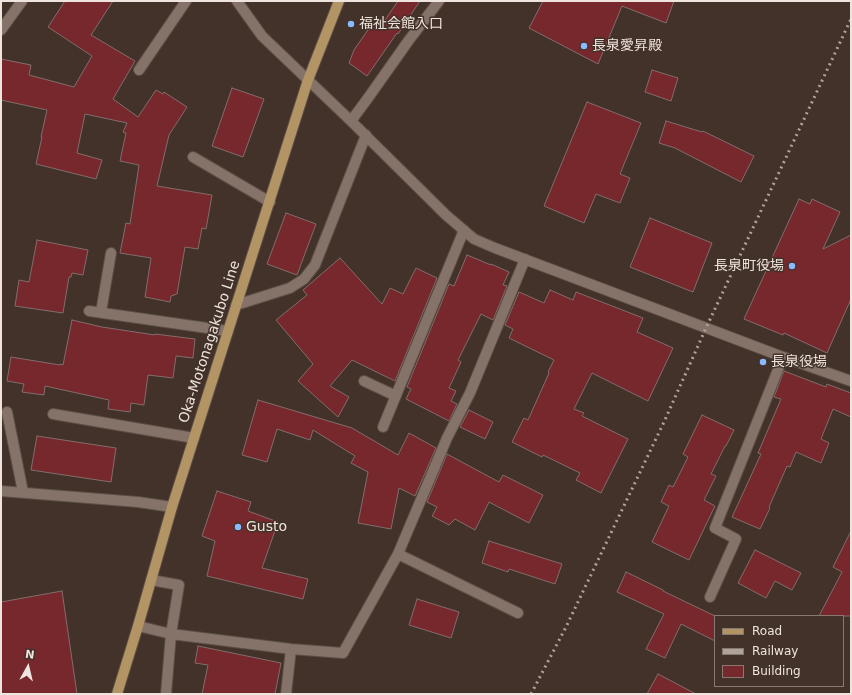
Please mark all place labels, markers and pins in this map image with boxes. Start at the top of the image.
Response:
place label: 福祉会館入口 [359,16,443,32]
marker: 福祉会館入口 [346,19,356,29]
place label: 長泉愛昇殿 [592,38,662,54]
marker: 長泉愛昇殿 [579,41,589,51]
place label: 長泉町役場 [714,258,784,274]
marker: 長泉町役場 [787,261,797,271]
place label: 長泉役場 [771,354,827,370]
marker: 長泉役場 [758,357,768,367]
place label: Gusto [246,519,287,535]
marker: Gusto [233,522,243,532]

